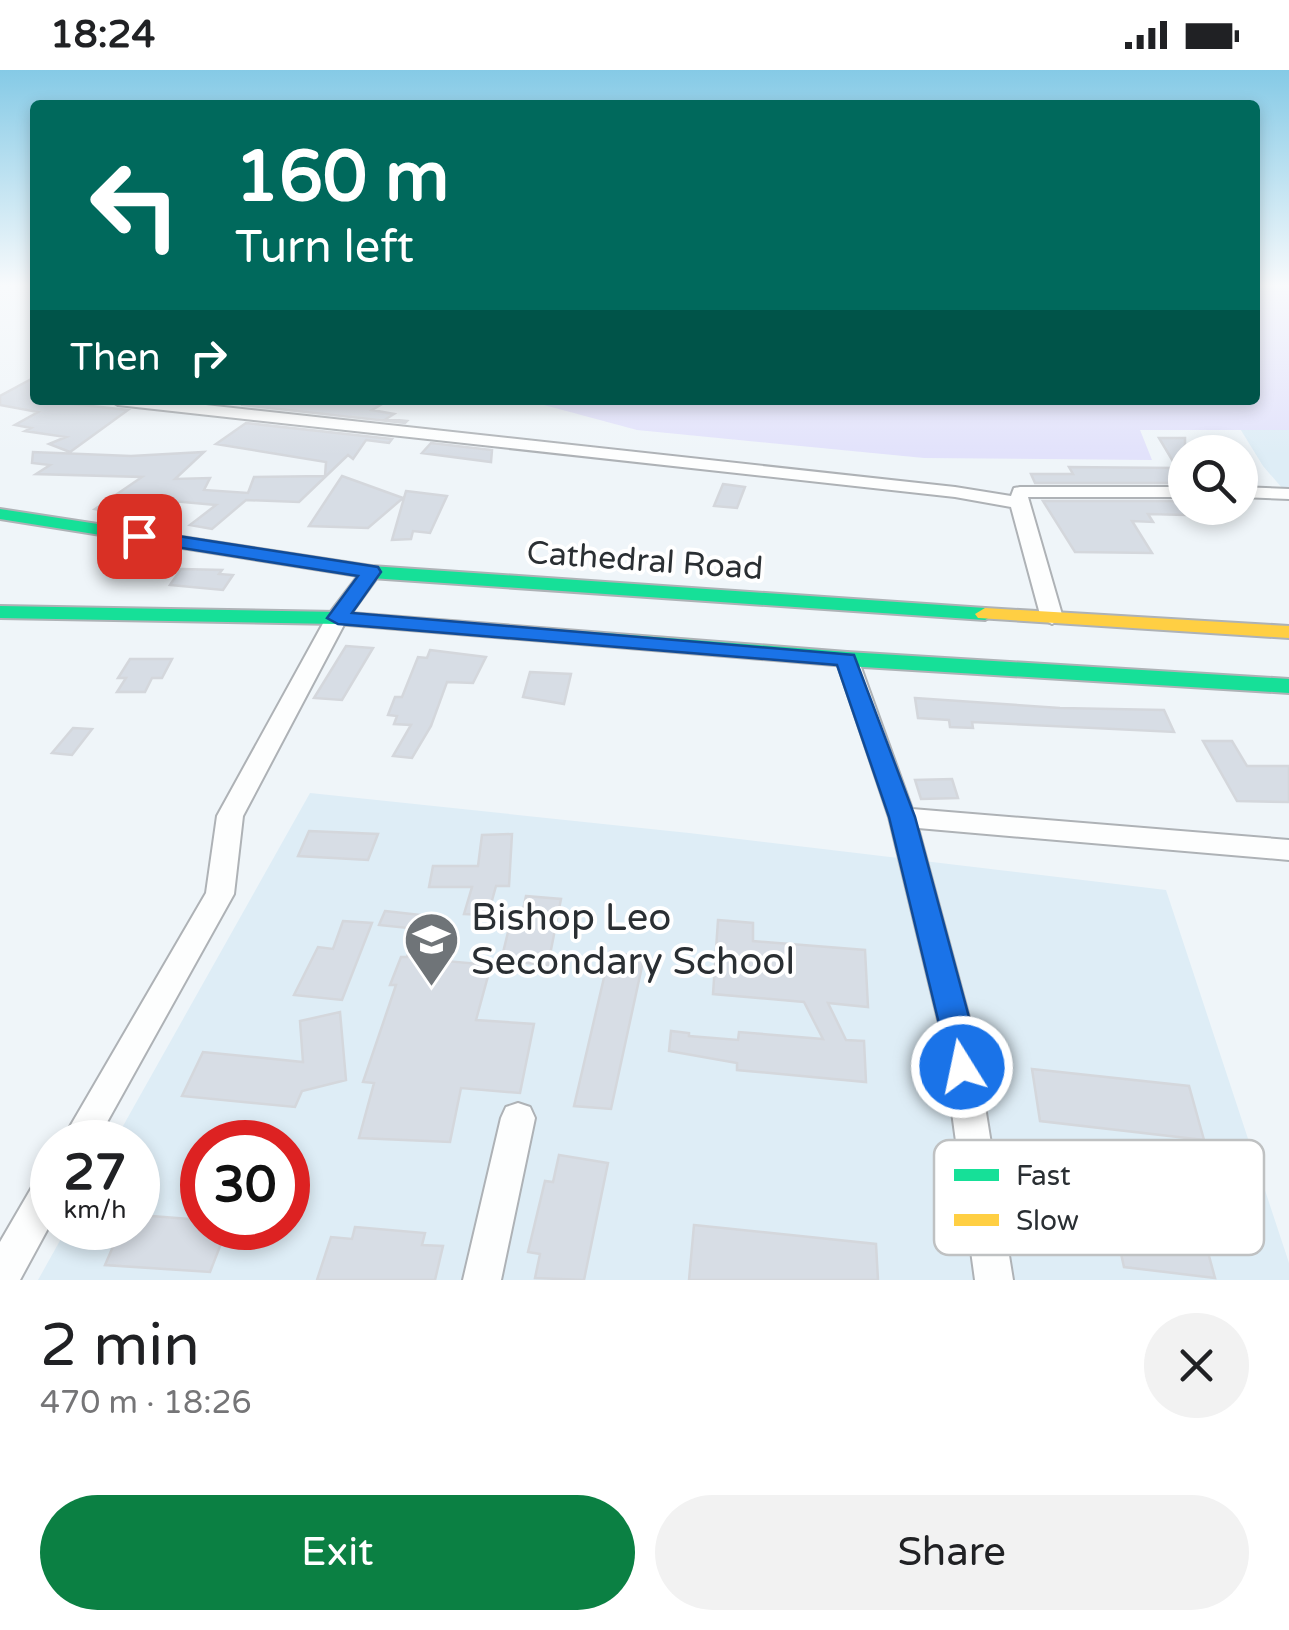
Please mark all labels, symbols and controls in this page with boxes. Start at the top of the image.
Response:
text: 18:24 [50,12,155,58]
text: 160 m [235,136,449,220]
icon: left [70,140,200,270]
text: Turn left [235,221,414,275]
icon: right [181,330,236,385]
text: Then [70,335,161,381]
map controls [1168,435,1258,525]
button: search [1168,435,1258,525]
pin [97,494,182,579]
icon: arrive [112,509,167,564]
street label: Cathedral Road [525,534,764,588]
place label: Bishop Leo Secondary School [471,895,795,985]
school or university icon: Bishop Leo Secondary School [402,909,462,988]
position arrow [910,1015,1014,1119]
speed limit sign: 30 [180,1120,310,1250]
legend [934,1140,1264,1255]
text: 27 [64,1143,126,1203]
text: Fast [1016,1159,1071,1193]
text: km/h [64,1195,126,1225]
text: Slow [1016,1204,1079,1238]
text: 2 min [40,1310,200,1382]
button: close [1144,1313,1249,1418]
text: 470 m · 18:26 [40,1384,252,1422]
button: Exit [40,1495,635,1610]
button: Share [655,1495,1249,1610]

